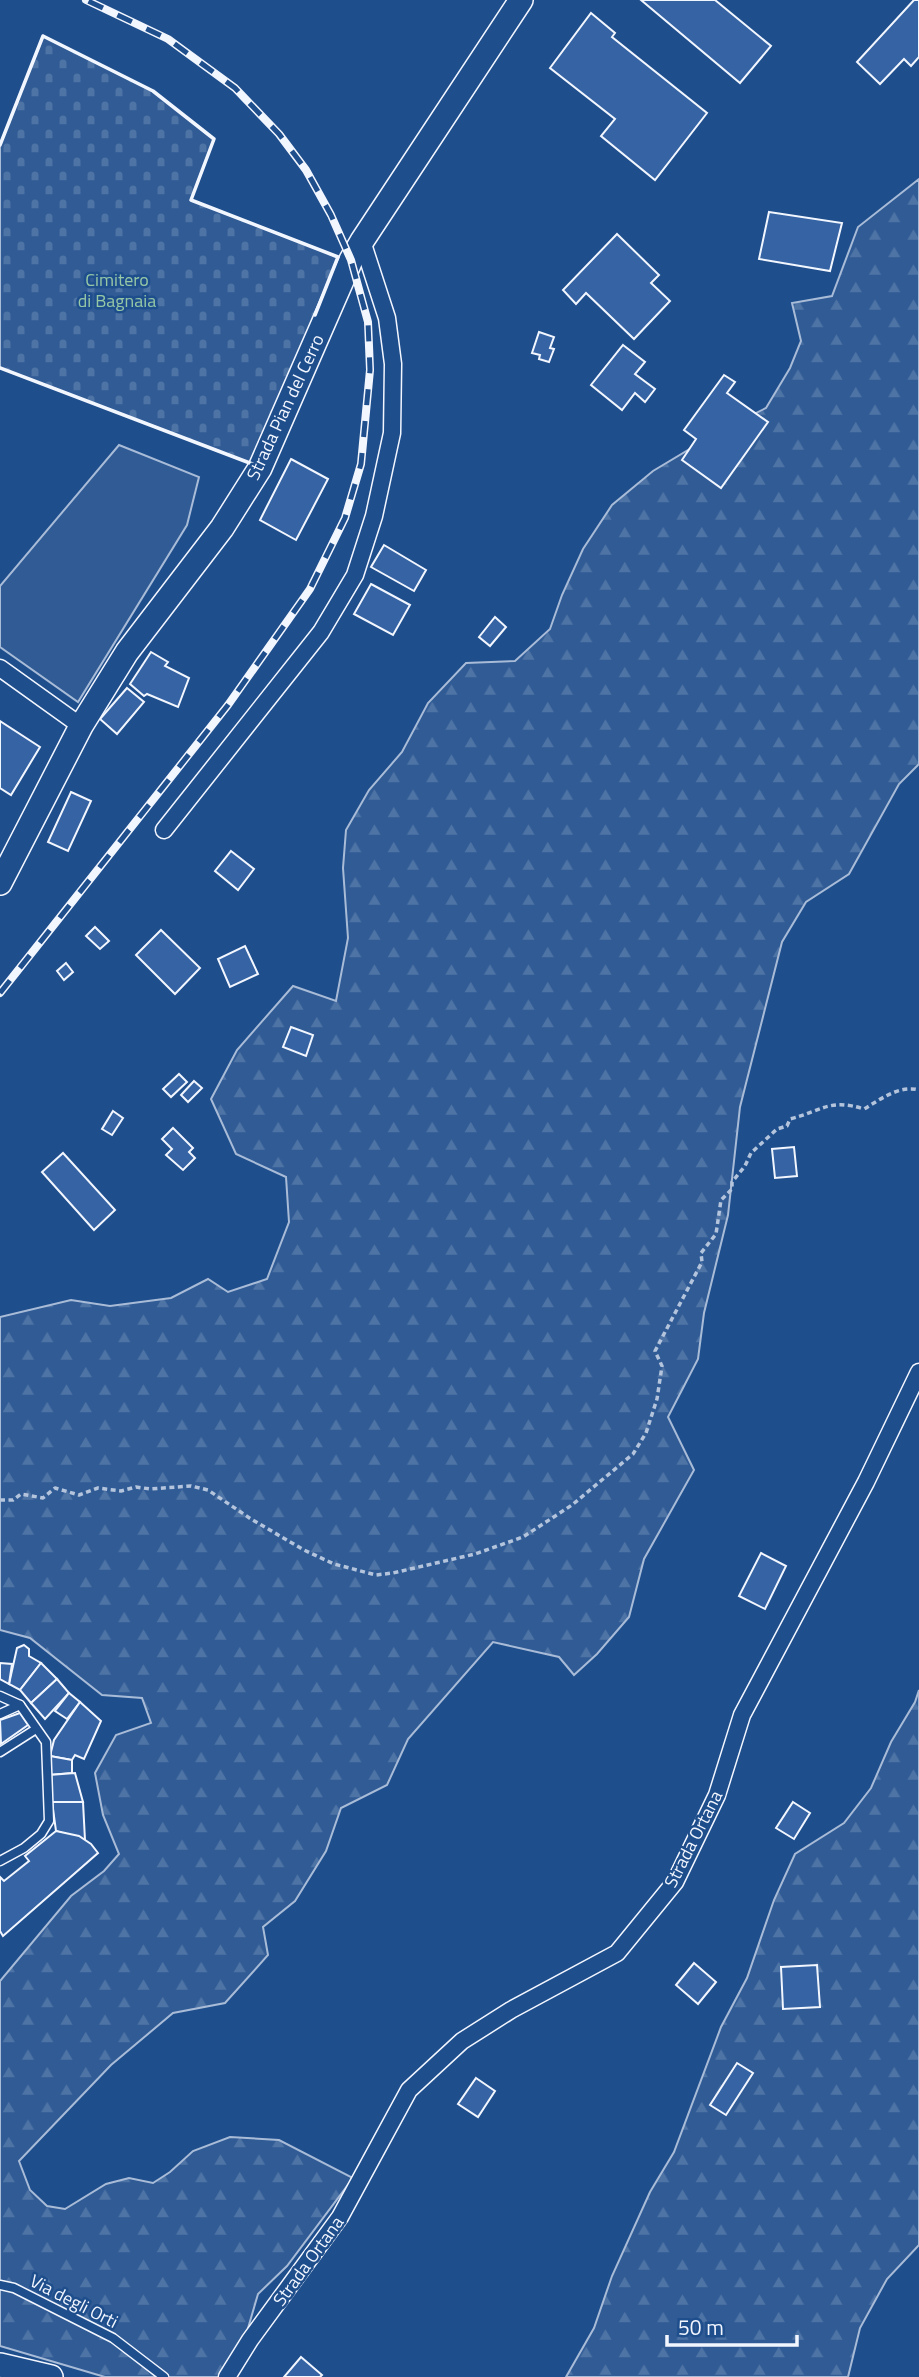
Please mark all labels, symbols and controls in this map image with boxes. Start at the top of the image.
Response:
park label: Cimitero di Bagnaia [78,266,156,314]
street label: Strada Pian del Cerro [239,330,331,484]
street label: Strada Ortana [657,1786,729,1892]
street label: Strada Ortana [266,2210,350,2312]
street label: Via degli Orti [25,2267,123,2335]
scale bar [667,2304,796,2348]
text: 50 m [678,2311,724,2343]

